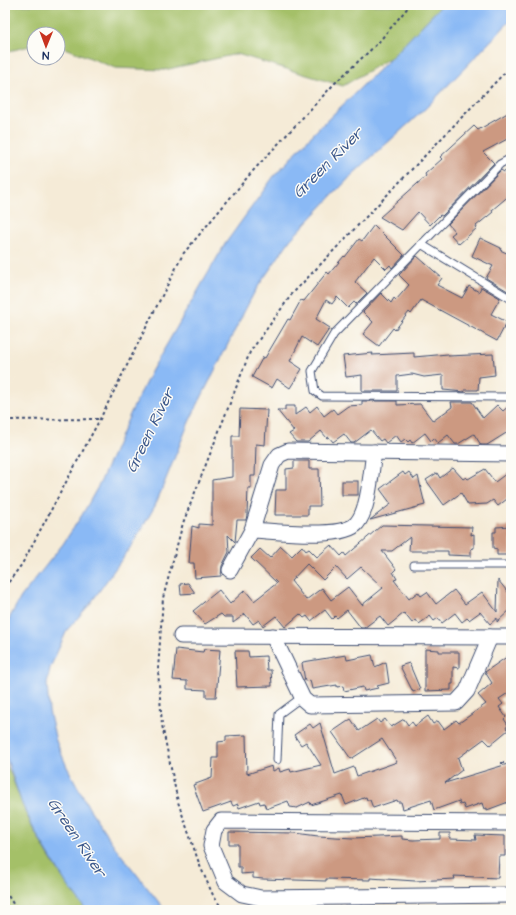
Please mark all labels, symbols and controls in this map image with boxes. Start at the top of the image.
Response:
north arrow [26,26,66,66]
text: N [42,48,49,63]
water label: Green River [288,121,369,203]
water label: Green River [120,383,181,476]
water label: Green River [43,794,113,883]

